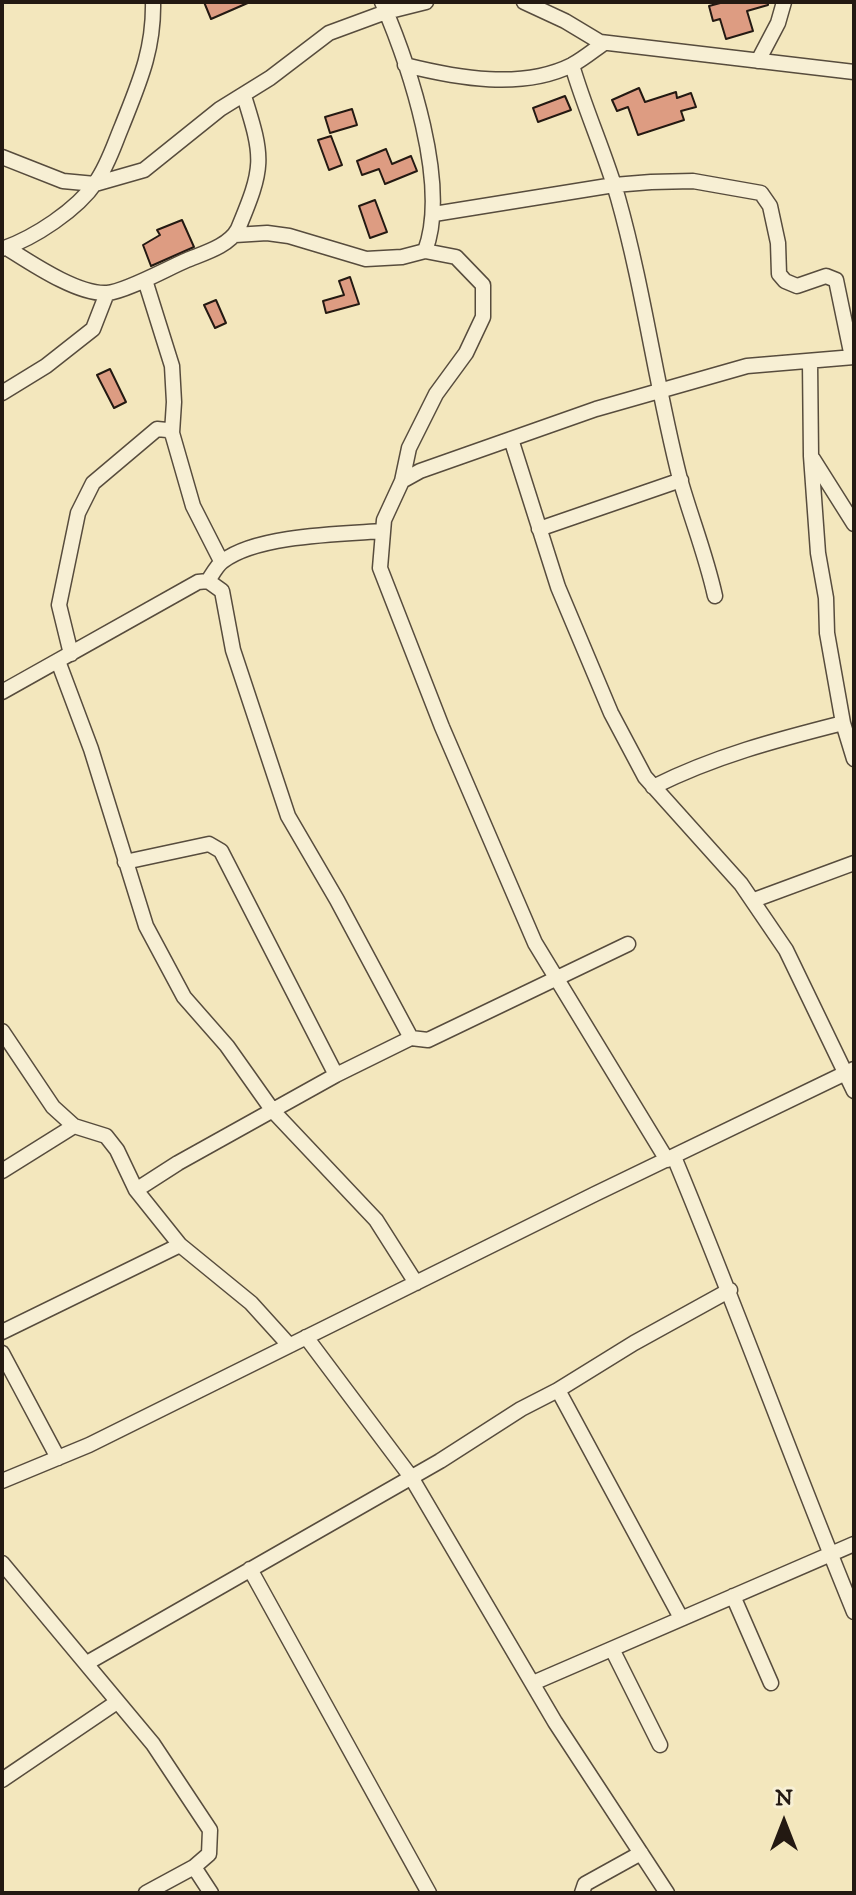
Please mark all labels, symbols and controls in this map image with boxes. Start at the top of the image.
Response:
north arrow [744,1783,824,1863]
text: N [775,1785,793,1812]

